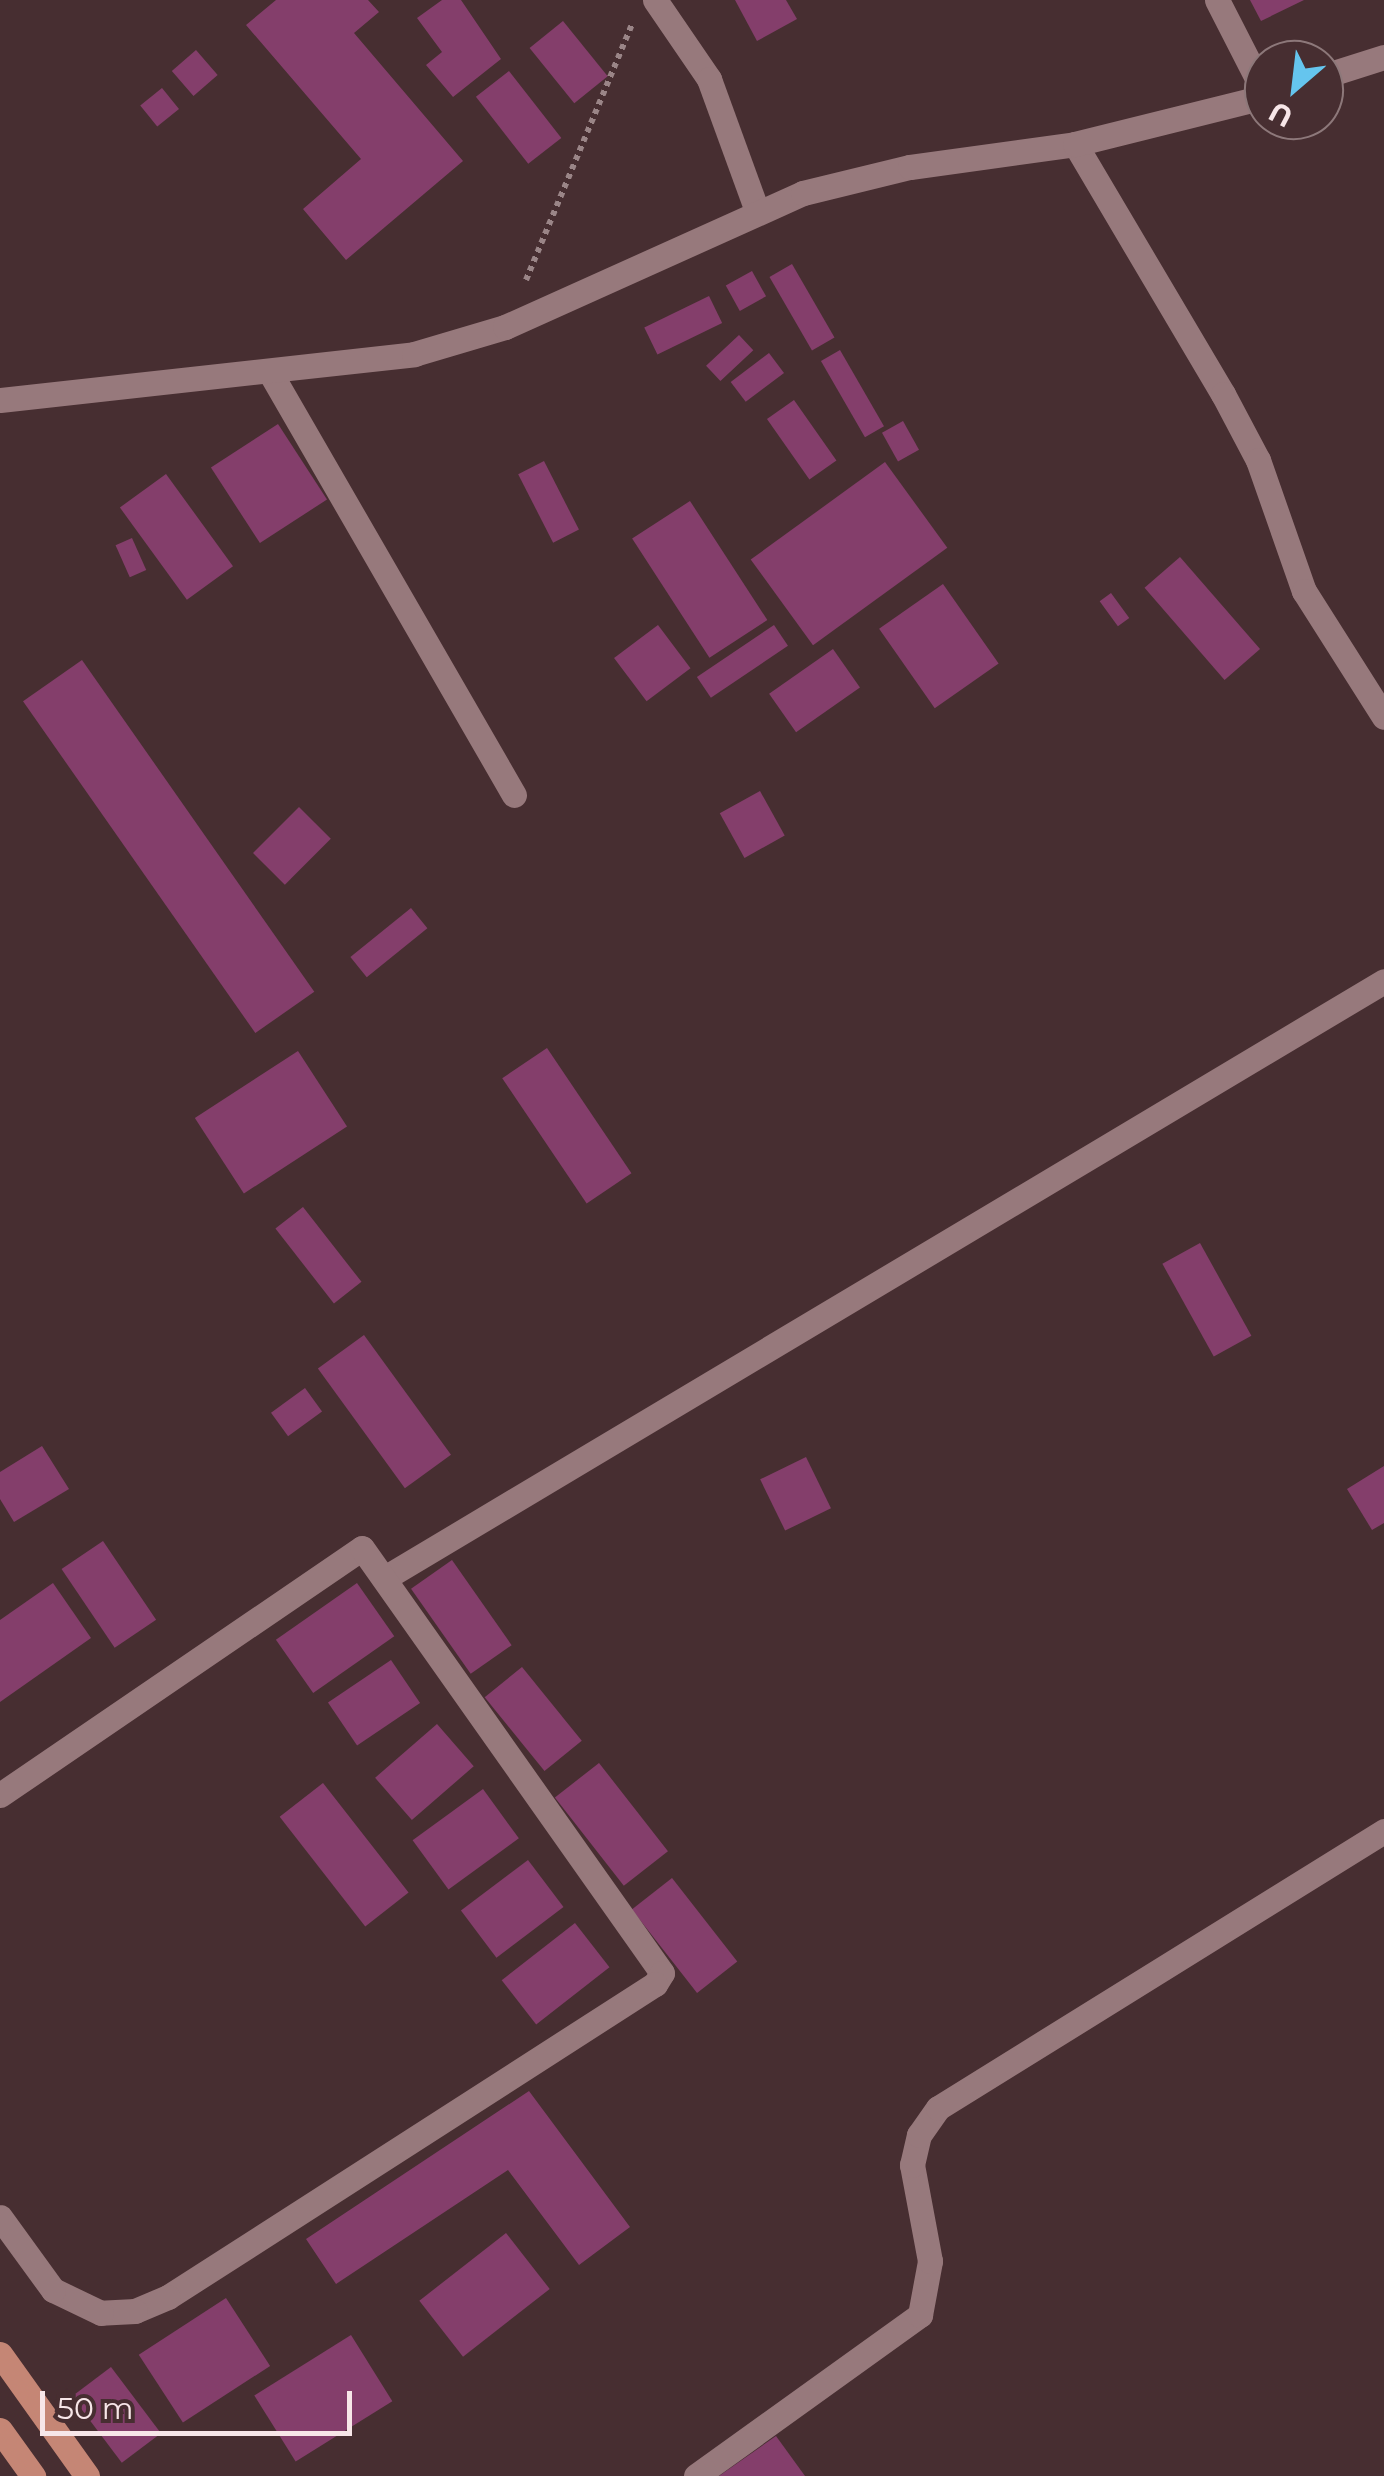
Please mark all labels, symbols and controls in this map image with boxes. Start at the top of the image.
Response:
north arrow [1244,40,1344,140]
text: U [1263,95,1299,135]
scale bar [45,2371,358,2433]
text: 50 m [57,2390,134,2427]

